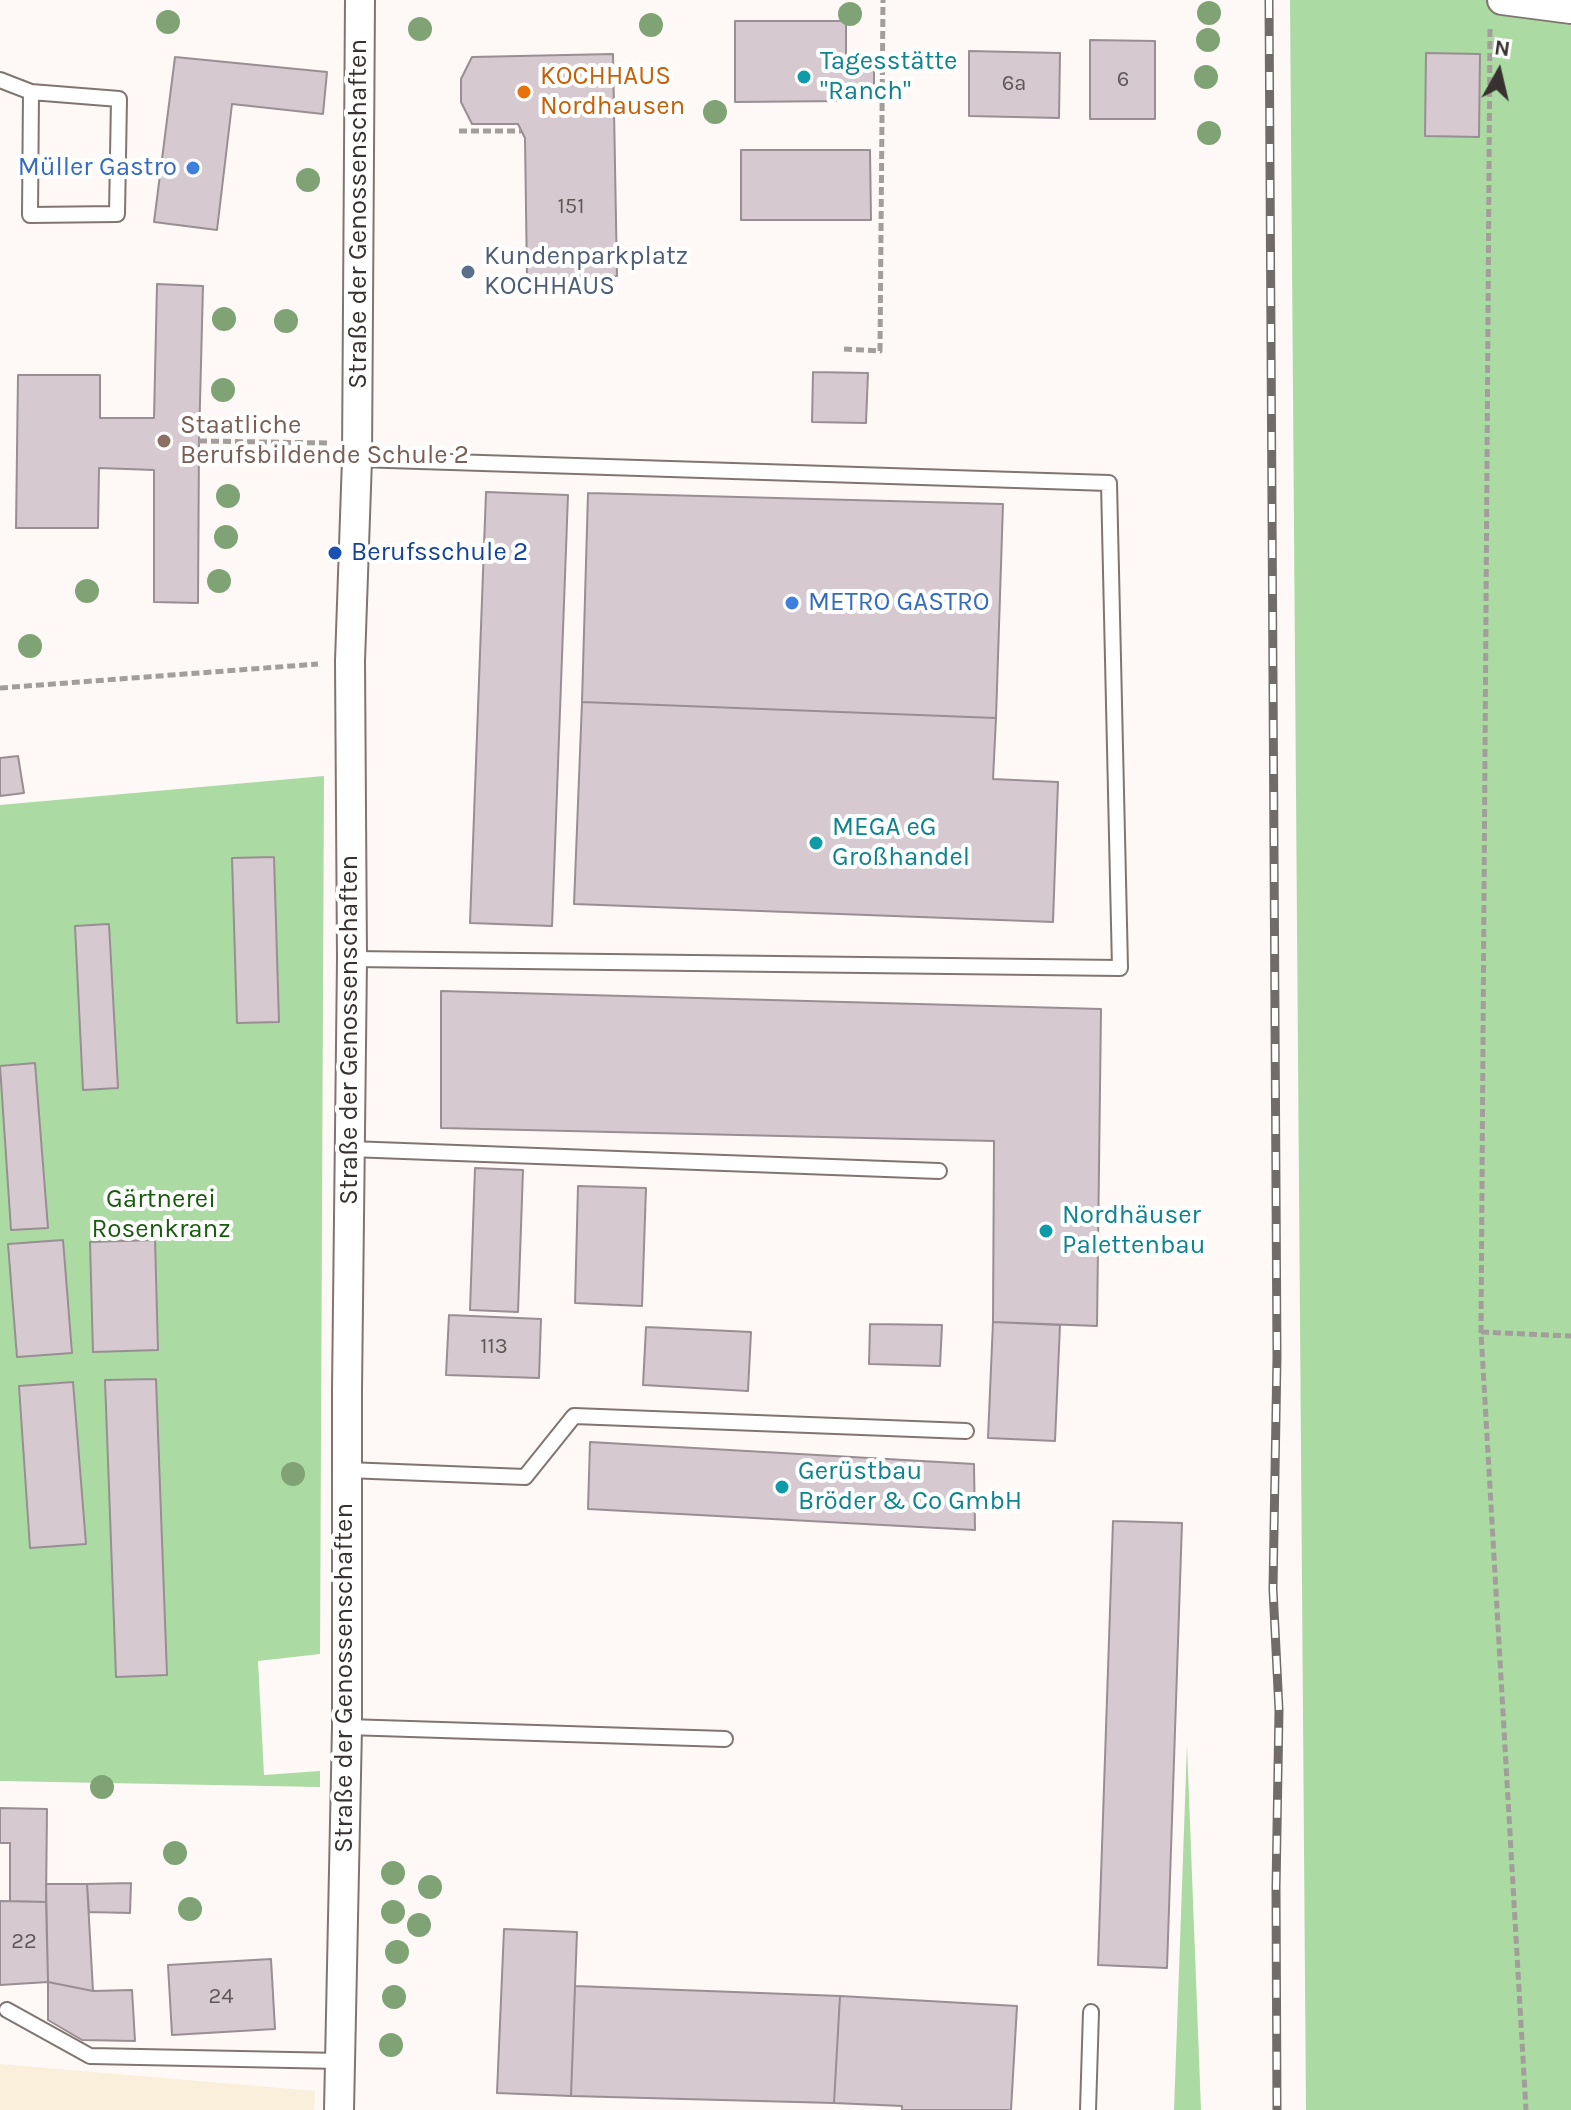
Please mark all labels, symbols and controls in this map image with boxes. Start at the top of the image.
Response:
north arrow [1459,32,1539,112]
text: N [1493,34,1512,62]
street label: Straße der Genossenschaften [343,39,375,389]
place label: Tagesstätte "Ranch" [820,46,957,108]
place label: KOCHHAUS Nordhausen [540,61,685,122]
house number: 6 [1117,67,1129,93]
marker: Tagesstätte "Ranch" [795,68,813,86]
house number: 6a [1002,71,1026,97]
marker: KOCHHAUS Nordhausen [515,83,533,101]
place label: Müller Gastro [18,152,177,184]
marker: Müller Gastro [184,159,202,177]
house number: 151 [558,194,584,220]
place label: Kundenparkplatz KOCHHAUS [484,241,688,302]
marker: Kundenparkplatz KOCHHAUS [459,263,477,281]
place label: Staatliche Berufsbildende Schule 2 [180,410,469,472]
marker: Staatliche Berufsbildende Schule 2 [155,432,173,450]
place label: Berufsschule 2 [351,537,528,569]
marker: Berufsschule 2 [326,544,344,562]
place label: METRO GASTRO [808,587,990,619]
marker: METRO GASTRO [783,594,801,612]
place label: MEGA eG Großhandel [832,812,970,874]
marker: MEGA eG Großhandel [807,834,825,852]
street label: Straße der Genossenschaften [334,855,366,1205]
park label: Gärtnerei Rosenkranz [91,1184,231,1246]
place label: Nordhäuser Palettenbau [1062,1200,1205,1262]
marker: Nordhäuser Palettenbau [1037,1222,1055,1240]
house number: 113 [480,1334,508,1360]
place label: Gerüstbau Bröder & Co GmbH [798,1456,1022,1518]
marker: Gerüstbau Bröder & Co GmbH [773,1478,791,1496]
street label: Straße der Genossenschaften [329,1503,361,1853]
house number: 22 [11,1929,37,1955]
house number: 24 [208,1984,234,2010]

